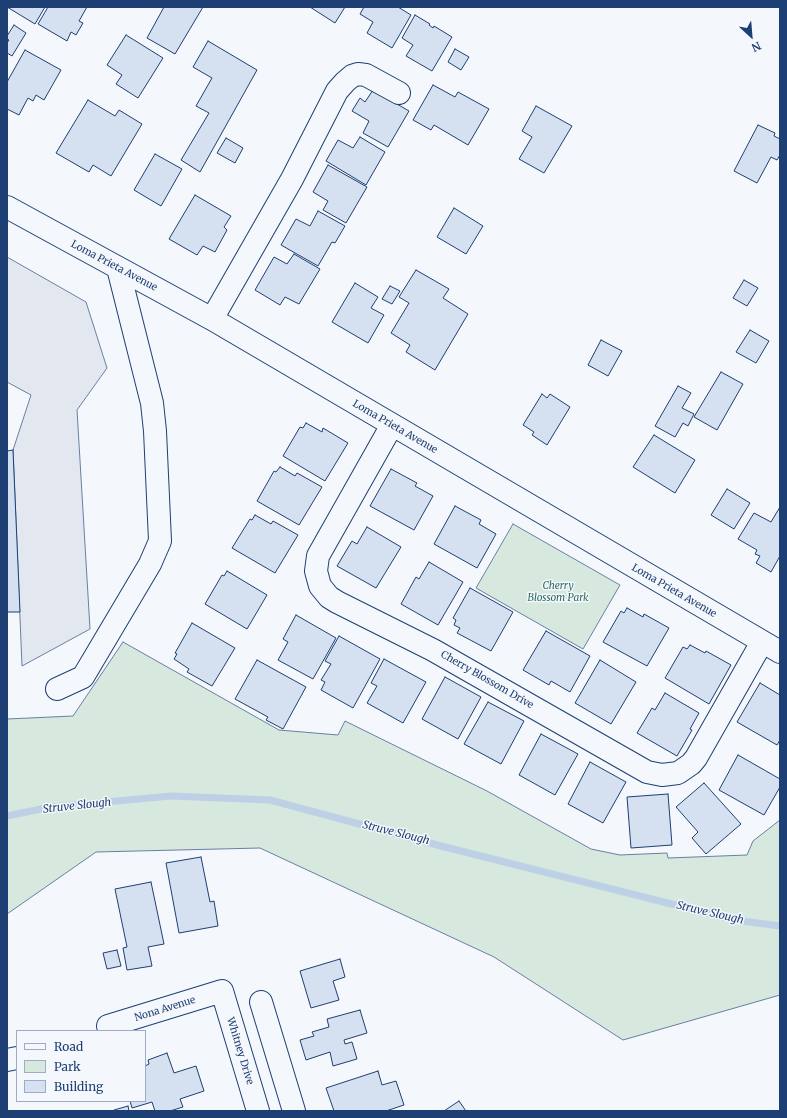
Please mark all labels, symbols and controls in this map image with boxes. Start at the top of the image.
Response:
north arrow [731,16,771,56]
text: N [749,39,763,55]
street label: Loma Prieta Avenue [69,238,159,294]
street label: Loma Prieta Avenue [350,398,440,456]
street label: Loma Prieta Avenue [629,562,719,620]
park label: Cherry Blossom Park [528,580,588,604]
street label: Cherry Blossom Drive [438,649,536,711]
water label: Struve Slough [42,796,112,816]
water label: Struve Slough [361,818,431,848]
water label: Struve Slough [675,899,745,927]
street label: Nona Avenue [133,994,197,1024]
street label: Whitney Drive [224,1016,256,1086]
legend [16,1030,146,1102]
text: Road [54,1039,83,1054]
text: Park [54,1059,81,1074]
text: Building [54,1079,103,1094]

